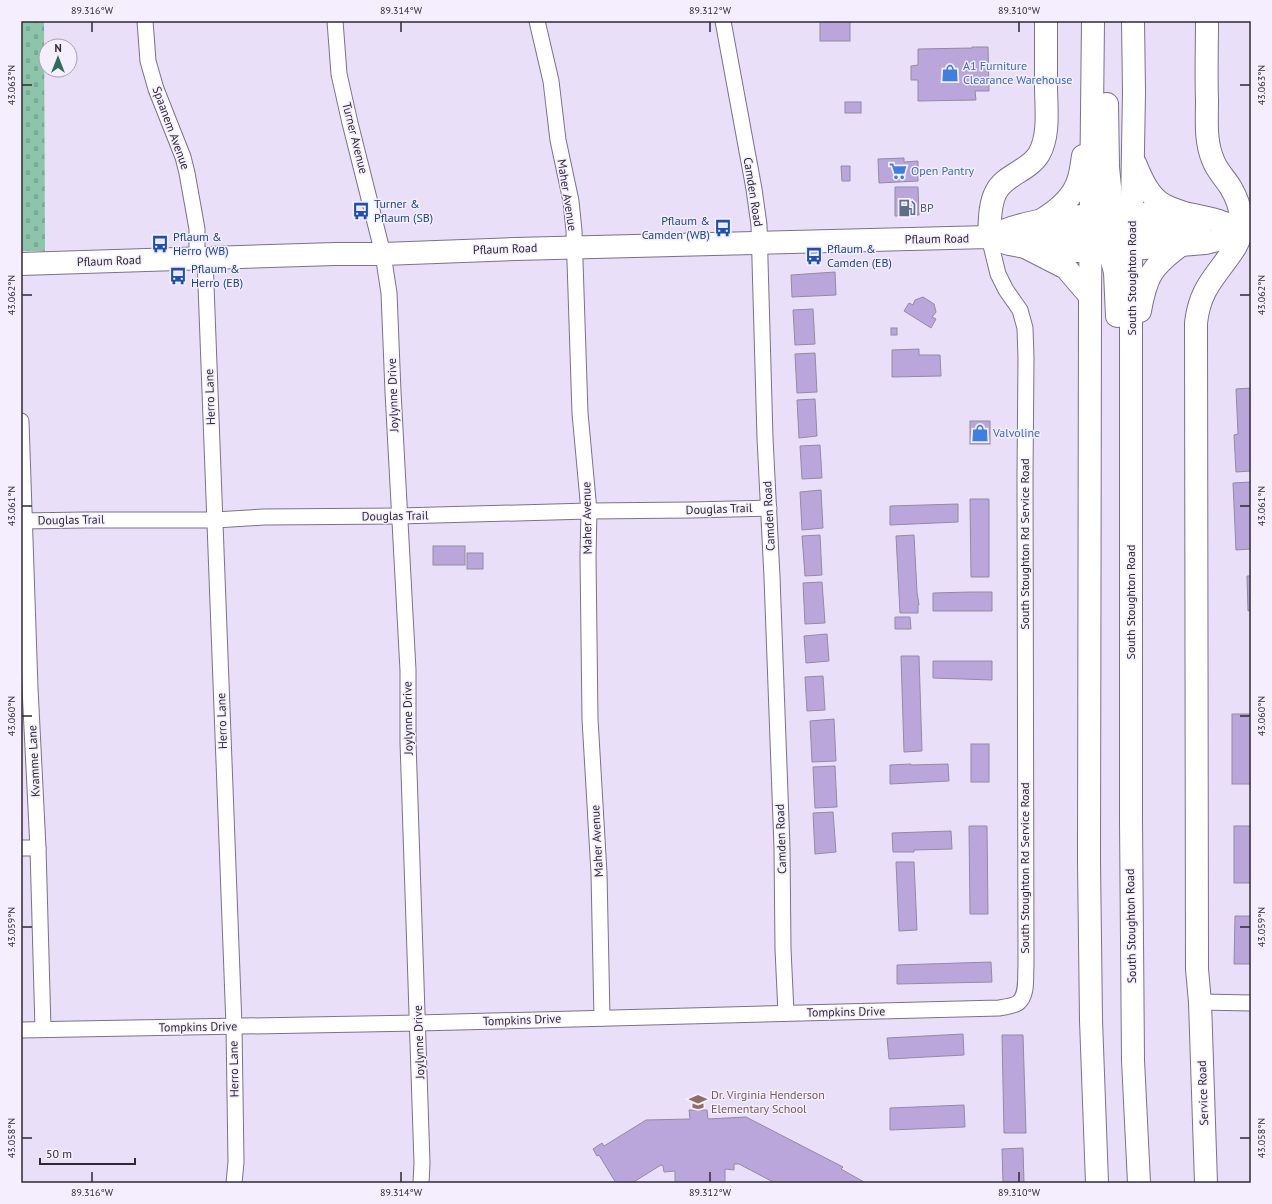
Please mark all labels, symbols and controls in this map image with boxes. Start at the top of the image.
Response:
text: 89.316°W [71,4,114,17]
text: 89.314°W [380,4,423,17]
text: 89.312°W [689,4,732,17]
text: 89.310°W [998,4,1041,17]
north arrow [38,38,78,78]
text: N [54,41,62,55]
place label: A1 Furniture Clearance Warehouse [963,58,1072,87]
shop icon: A1 Furniture Clearance Warehouse [940,63,960,83]
text: 43.063°N [5,65,18,105]
text: 43.063°N [1255,65,1268,105]
street label: Spaanem Avenue [149,84,193,171]
street label: Turner Avenue [339,101,372,175]
street label: Camden Road [741,156,766,228]
street label: Maher Avenue [554,158,581,232]
supermarket icon: Open Pantry [888,161,908,181]
place label: Open Pantry [911,163,975,178]
place label: Turner & Pflaum (SB) [374,196,433,225]
fuel station icon: BP [897,198,917,218]
place label: BP [920,200,934,215]
bus stop icon: Turner & Pflaum (SB) [351,201,371,221]
place label: Pflaum & Camden (WB) [642,213,710,242]
bus stop icon: Pflaum & Camden (WB) [713,218,733,238]
street label: South Stoughton Road [1124,221,1139,335]
place label: Pflaum & Herro (WB) [173,229,229,258]
street label: Pflaum Road [905,230,969,247]
bus stop icon: Pflaum & Herro (WB) [150,234,170,254]
street label: Pflaum Road [472,240,537,257]
place label: Pflaum & Camden (EB) [827,241,892,270]
bus stop icon: Pflaum & Camden (EB) [804,246,824,266]
street label: Pflaum Road [76,252,141,269]
place label: Pflaum & Herro (EB) [191,261,243,290]
bus stop icon: Pflaum & Herro (EB) [168,266,188,286]
text: 43.062°N [5,275,18,315]
text: 43.062°N [1255,275,1268,315]
street label: Joylynne Drive [384,358,401,433]
street label: Herro Lane [201,368,218,426]
shop icon: Valvoline [970,423,990,443]
place label: Valvoline [992,425,1040,440]
street label: South Stoughton Rd Service Road [1017,458,1032,630]
street label: Camden Road [759,481,778,551]
street label: Maher Avenue [578,482,595,554]
text: 43.061°N [5,486,18,526]
text: 43.061°N [1255,486,1268,526]
street label: Douglas Trail [685,500,753,517]
street label: Douglas Trail [362,507,429,524]
street label: Douglas Trail [38,511,105,528]
street label: South Stoughton Road [1123,545,1138,659]
street label: Joylynne Drive [399,681,416,756]
street label: Herro Lane [213,692,230,750]
text: 43.060°N [5,696,18,736]
text: 43.060°N [1255,696,1268,736]
street label: Kvamme Lane [24,725,43,797]
street label: South Stoughton Rd Service Road [1017,782,1032,954]
street label: Maher Avenue [587,804,606,878]
street label: Camden Road [772,804,789,874]
street label: South Stoughton Road [1122,868,1139,984]
text: 43.059°N [5,907,18,947]
text: 43.059°N [1255,907,1268,947]
street label: Tompkins Drive [807,1003,885,1020]
street label: Joylynne Drive [410,1005,427,1080]
street label: Tompkins Drive [483,1011,561,1028]
street label: Tompkins Drive [159,1018,237,1035]
street label: Herro Lane [226,1041,241,1097]
street label: Service Road [1194,1060,1211,1126]
place label: Dr. Virginia Henderson Elementary School [711,1087,825,1116]
school or university icon: Dr. Virginia Henderson Elementary School [688,1092,708,1112]
text: 43.058°N [5,1118,18,1158]
text: 43.058°N [1255,1118,1268,1158]
scale bar [40,1140,135,1166]
text: 50 m [46,1146,72,1161]
text: 89.316°W [71,1186,114,1199]
text: 89.314°W [380,1186,423,1199]
text: 89.312°W [689,1186,732,1199]
text: 89.310°W [998,1186,1041,1199]

